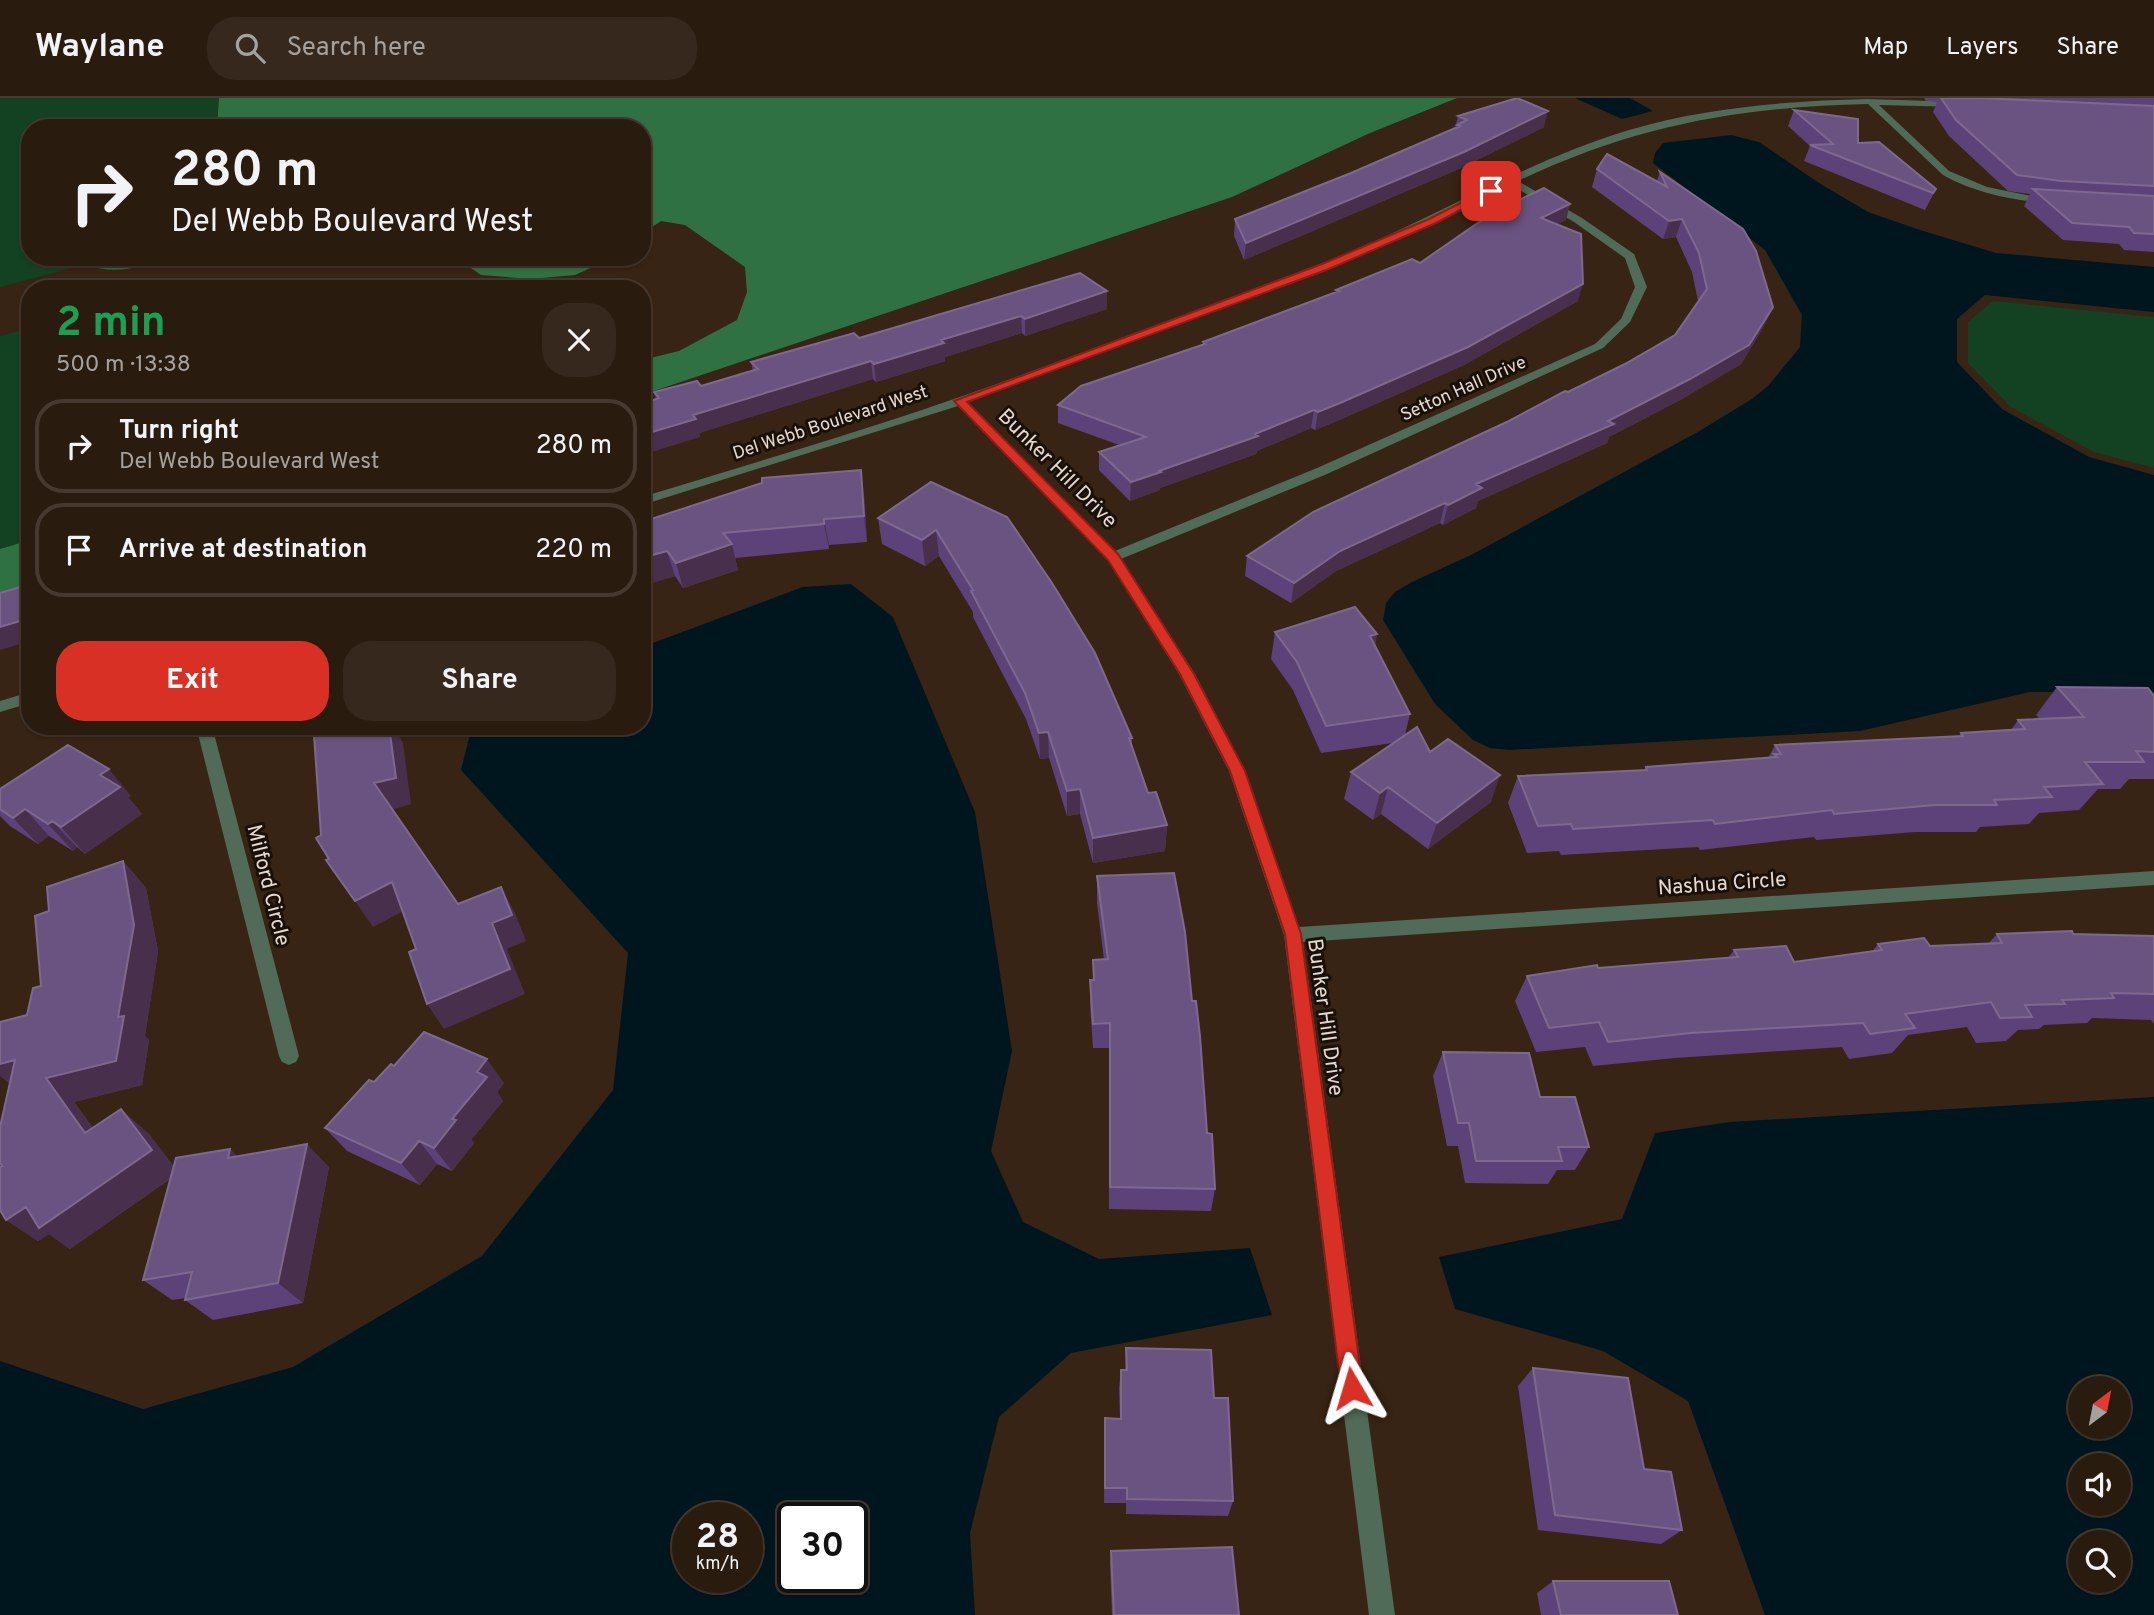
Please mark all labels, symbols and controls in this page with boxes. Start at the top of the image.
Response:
search box [207,17,697,80]
text: Waylane [35,27,165,69]
icon: search [231,29,269,67]
text: Search here [287,32,426,65]
text: Map [1863,33,1908,63]
text: Layers [1946,33,2018,63]
text: Share [2056,33,2119,63]
text: 280 m [171,142,318,204]
icon: right [56,147,147,238]
pin [1461,161,1521,221]
icon: arrive [1472,172,1510,210]
text: Del Webb Boulevard West [171,203,533,243]
text: 2 min [56,298,166,351]
button: close [542,303,616,377]
text: 500 m · 13:38 [56,351,191,380]
street label: Setton Hall Drive [1397,351,1530,427]
street label: Del Webb Boulevard West [730,381,931,466]
street label: Bunker Hill Drive [991,403,1123,535]
text: Turn right [119,415,239,448]
icon: right [60,427,98,465]
text: 280 m [536,430,612,463]
text: Del Webb Boulevard West [119,448,380,477]
icon: arrive [60,531,98,569]
text: Arrive at destination [119,534,367,567]
text: 220 m [535,534,612,567]
button: Exit [56,641,329,721]
button: Share [343,641,616,721]
street label: Milford Circle [239,822,296,949]
street label: Nashua Circle [1657,867,1787,902]
street label: Bunker Hill Drive [1300,937,1349,1098]
position arrow [1315,1351,1389,1425]
north arrow [2068,1376,2132,1438]
map controls [2068,1376,2131,1593]
button: sound [2068,1453,2131,1516]
speed limit sign: 30 [777,1502,868,1593]
text: 28 [696,1516,739,1560]
button: search [2068,1530,2131,1593]
text: km/h [696,1553,739,1576]

